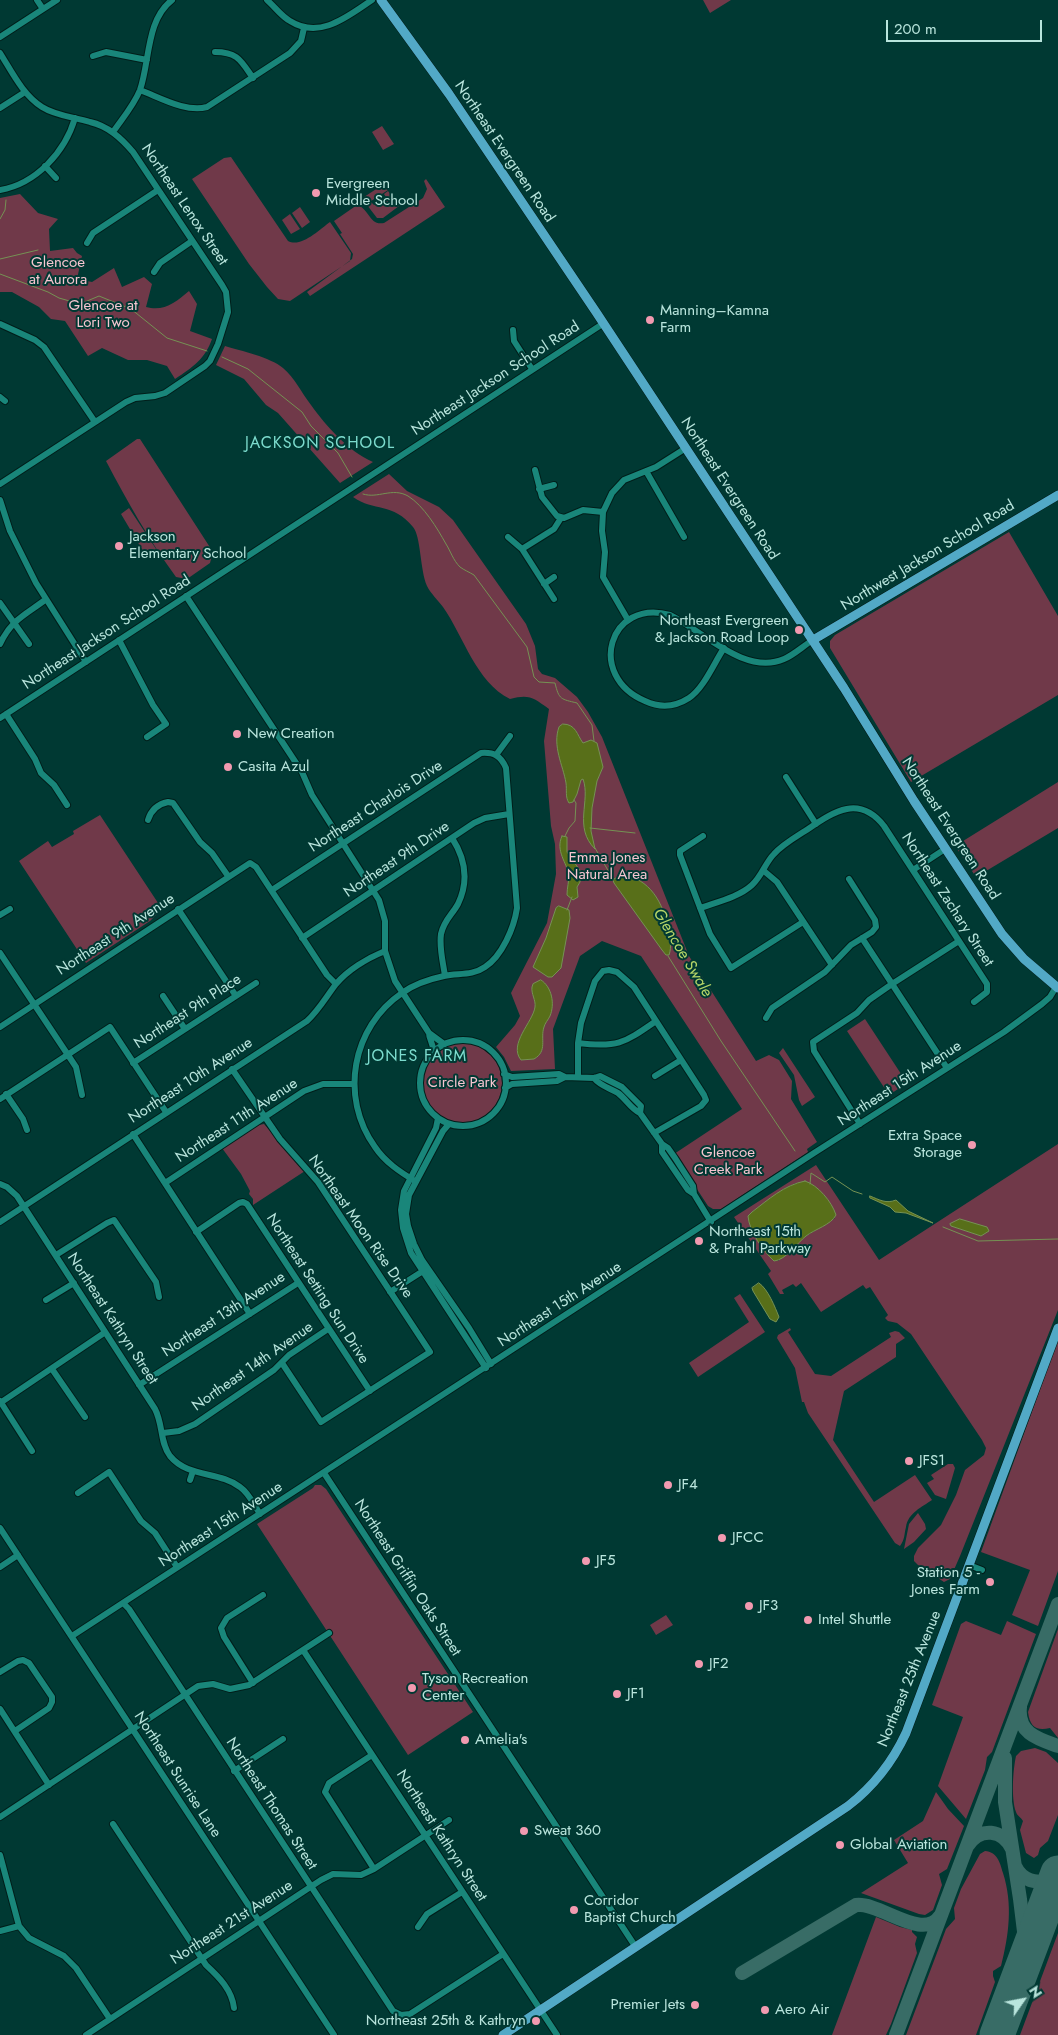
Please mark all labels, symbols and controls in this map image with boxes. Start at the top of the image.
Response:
scale bar [888,10,1044,42]
text: 200 m [894,18,937,40]
street label: Northeast Evergreen Road [450,78,558,226]
street label: Northeast Lenox Street [137,141,231,269]
place label: Evergreen Middle School [326,175,418,210]
marker: Evergreen Middle School [310,187,322,199]
park label: Glencoe at Aurora [29,254,87,289]
park label: Glencoe at Lori Two [68,297,138,332]
place label: Manning–Kamna Farm [660,302,769,337]
marker: Manning–Kamna Farm [644,314,656,326]
street label: Northeast Jackson School Road [409,318,583,440]
street label: Northeast Evergreen Road [676,414,782,564]
district label: JACKSON SCHOOL [243,434,397,454]
street label: Northwest Jackson School Road [838,497,1018,615]
place label: Jackson Elementary School [129,528,246,563]
marker: Jackson Elementary School [113,540,125,552]
street label: Northeast Jackson School Road [20,572,194,694]
place label: Northeast Evergreen & Jackson Road Loop [655,612,789,647]
marker: Northeast Evergreen & Jackson Road Loop [793,624,805,636]
place label: New Creation [247,725,335,743]
marker: New Creation [231,728,243,740]
street label: Northeast Evergreen Road [897,754,1003,904]
street label: Northeast Charlois Drive [306,757,446,857]
place label: Casita Azul [238,758,309,776]
marker: Casita Azul [222,761,234,773]
street label: Northeast 9th Drive [341,818,453,902]
street label: Northeast Zachary Street [897,830,997,970]
park label: Emma Jones Natural Area [567,849,647,884]
street label: Northeast 9th Avenue [54,890,178,980]
water label: Glencoe Swale [648,905,716,1001]
street label: Northeast 9th Place [131,971,245,1053]
street label: Northeast 10th Avenue [126,1034,256,1128]
street label: Northeast 15th Avenue [835,1037,965,1131]
district label: JONES FARM [365,1047,469,1067]
park label: Circle Park [428,1074,496,1092]
street label: Northeast 11th Avenue [173,1075,301,1167]
place label: Extra Space Storage [888,1127,962,1162]
marker: Extra Space Storage [966,1139,978,1151]
park label: Glencoe Creek Park [694,1144,762,1179]
street label: Northeast Moon Rise Drive [304,1152,416,1302]
street label: Northeast Setting Sun Drive [262,1211,372,1367]
place label: Northeast 15th & Prahl Parkway [709,1223,811,1258]
marker: Northeast 15th & Prahl Parkway [693,1235,705,1247]
street label: Northeast Kathryn Street [63,1250,161,1388]
street label: Northeast 15th Avenue [495,1258,625,1352]
street label: Northeast 13th Avenue [159,1268,289,1362]
street label: Northeast 14th Avenue [189,1318,317,1416]
place label: JFS1 [919,1452,945,1470]
marker: JFS1 [903,1455,915,1467]
place label: JF4 [678,1476,698,1494]
street label: Northeast 15th Avenue [156,1478,286,1572]
marker: JF4 [662,1479,674,1491]
street label: Northeast Griffin Oaks Street [350,1496,464,1660]
place label: JFCC [732,1529,764,1547]
marker: JFCC [716,1532,728,1544]
place label: JF5 [596,1552,616,1570]
marker: JF5 [580,1555,592,1567]
place label: Station 5 - Jones Farm [911,1564,980,1599]
marker: Station 5 - Jones Farm [984,1576,996,1588]
place label: JF3 [759,1597,778,1615]
marker: JF3 [743,1600,755,1612]
street label: Northeast 25th Avenue [874,1608,946,1750]
place label: Intel Shuttle [818,1611,891,1629]
marker: Intel Shuttle [802,1614,814,1626]
place label: JF2 [709,1655,729,1673]
marker: JF2 [693,1658,705,1670]
place label: Tyson Recreation Center [422,1670,528,1705]
marker: Tyson Recreation Center [406,1682,418,1694]
place label: JF1 [627,1685,645,1703]
marker: JF1 [611,1688,623,1700]
street label: Northeast Sunrise Lane [130,1709,224,1841]
place label: Amelia's [475,1731,527,1749]
marker: Amelia's [459,1734,471,1746]
street label: Northeast Thomas Street [222,1735,320,1873]
street label: Northeast Kathryn Street [392,1767,490,1905]
place label: Sweat 360 [534,1822,601,1840]
marker: Sweat 360 [518,1825,530,1837]
place label: Global Aviation [850,1836,947,1854]
marker: Global Aviation [834,1839,846,1851]
street label: Northeast 21st Avenue [168,1877,296,1969]
place label: Corridor Baptist Church [584,1892,676,1927]
marker: Corridor Baptist Church [568,1904,580,1916]
north arrow [998,1975,1048,2025]
text: N [1024,1982,1047,2002]
place label: Premier Jets [610,1996,685,2014]
marker: Premier Jets [689,1999,701,2011]
place label: Aero Air [775,2001,829,2019]
marker: Aero Air [759,2004,771,2016]
place label: Northeast 25th & Kathryn [366,2012,526,2030]
marker: Northeast 25th & Kathryn [530,2015,542,2027]

